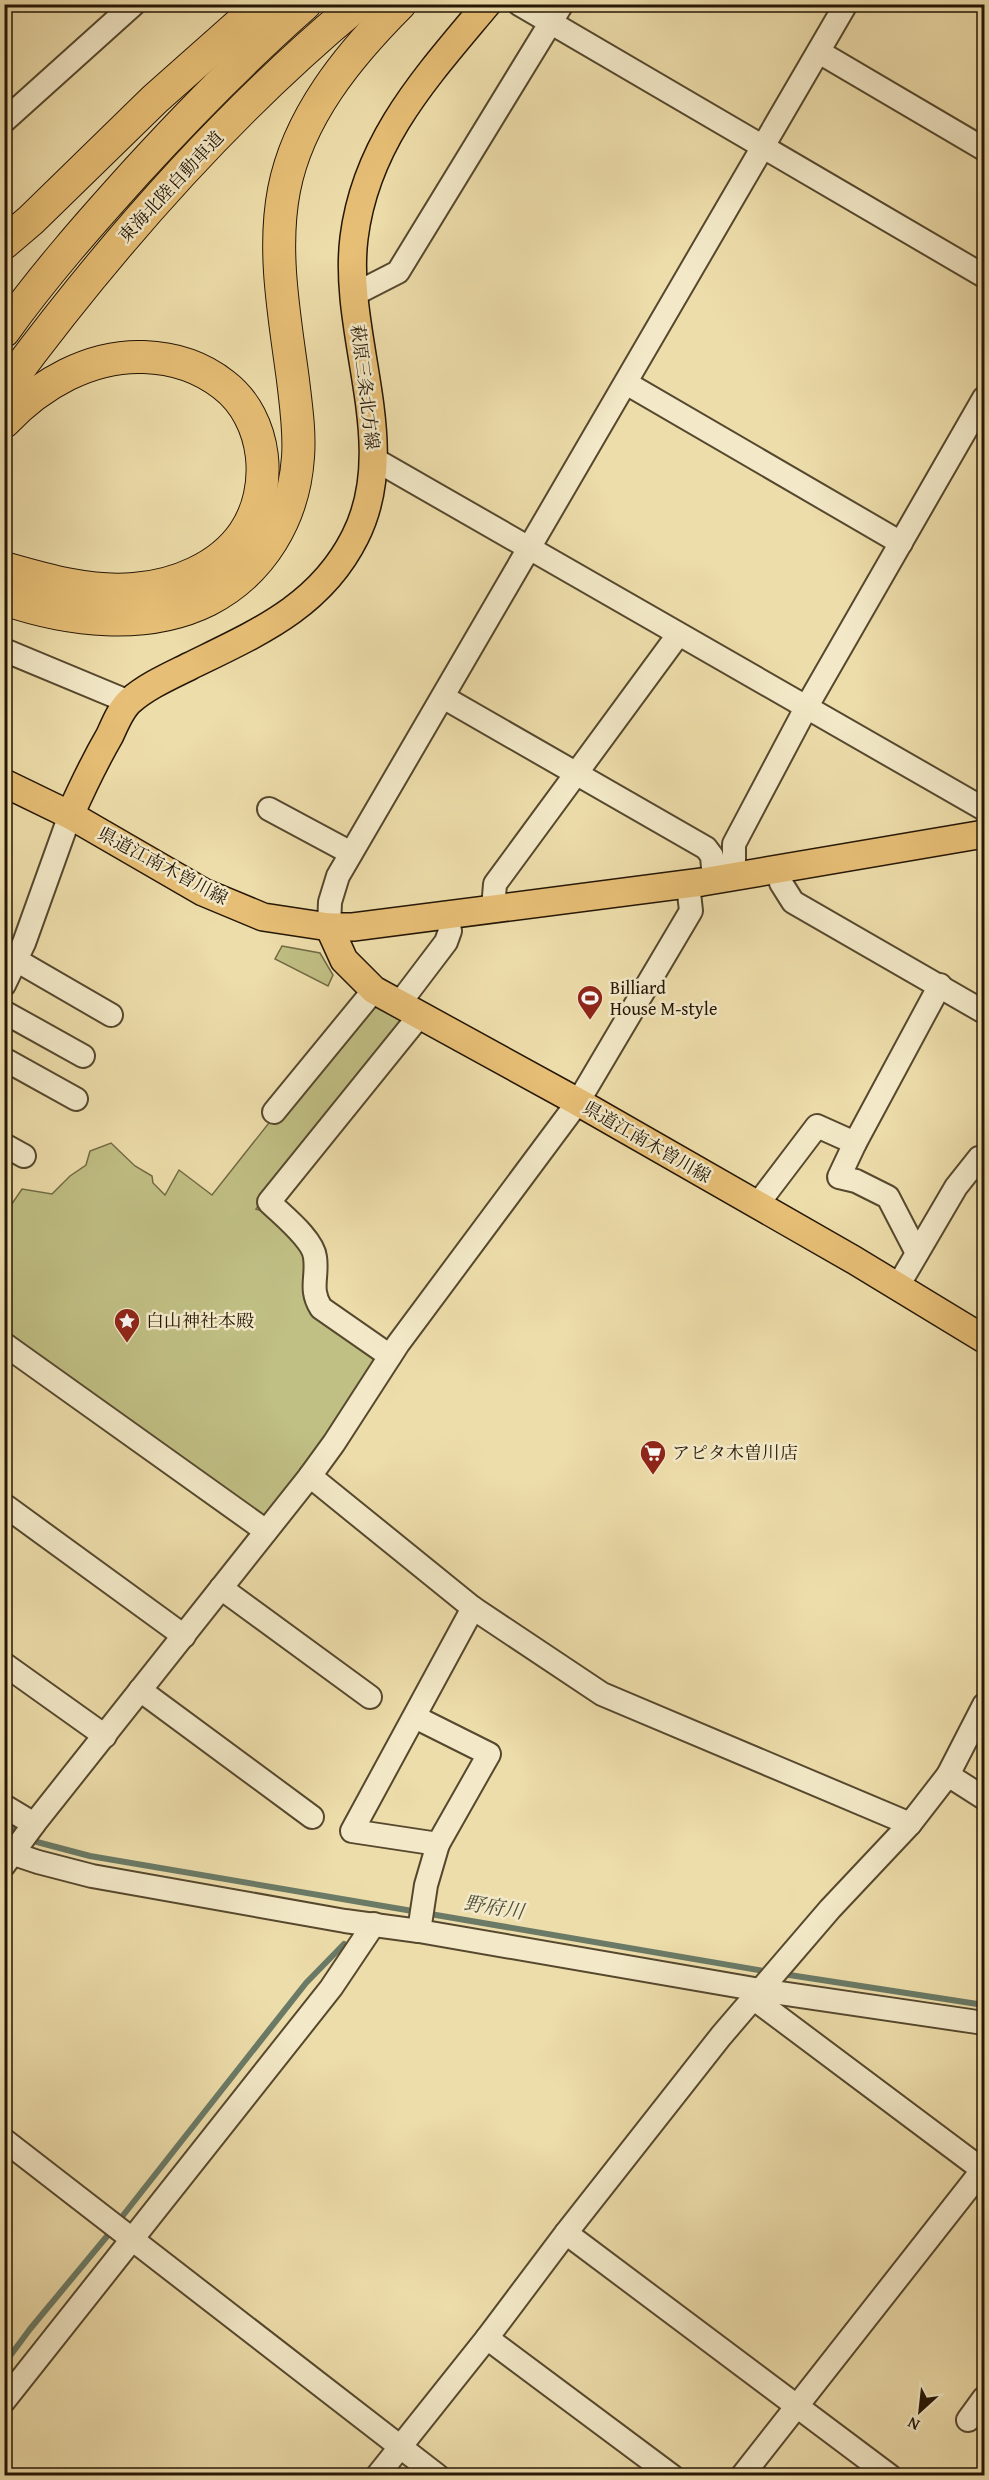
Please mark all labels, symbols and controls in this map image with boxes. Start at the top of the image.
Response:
street label: 東海北陸自動車道 [112,125,230,249]
street label: 萩原三条北方線 [344,323,387,451]
street label: 県道江南木曽川線 [93,820,233,911]
place label: Billiard House M-style [610,974,717,1022]
sports icon: Billiard House M-style [575,983,605,1021]
street label: 県道江南木曽川線 [578,1094,716,1189]
place icon: 白山神社本殿 [112,1306,142,1344]
place label: 白山神社本殿 [146,1307,254,1334]
supermarket icon: アピタ木曽川店 [638,1438,668,1476]
place label: アピタ木曽川店 [672,1439,798,1466]
water label: 野府川 [462,1887,528,1926]
north arrow [890,2381,950,2441]
text: N [903,2411,923,2437]

